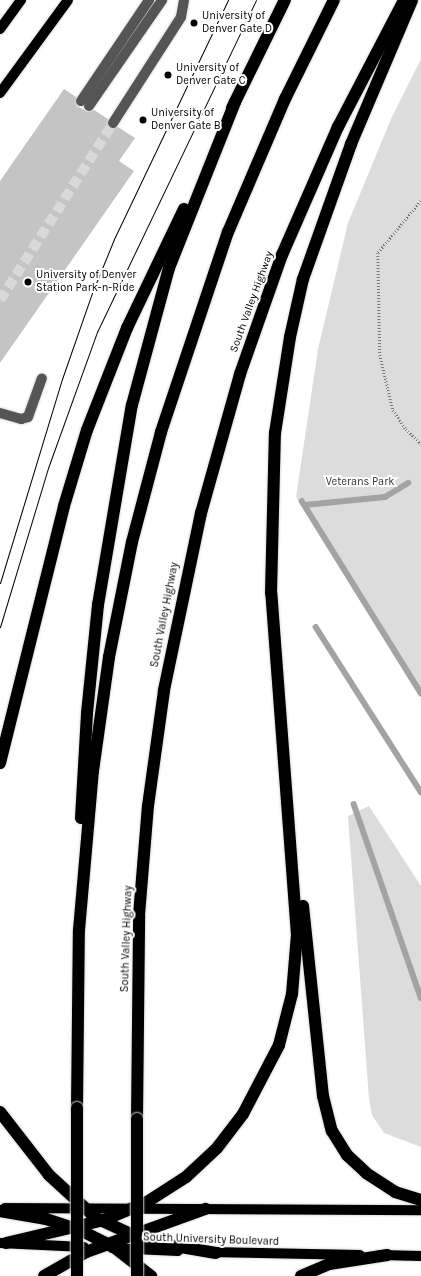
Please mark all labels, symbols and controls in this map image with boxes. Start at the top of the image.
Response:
place label: University of Denver Gate D [202,10,272,36]
marker: University of Denver Gate D [189,18,199,28]
place label: University of Denver Gate C [176,62,246,88]
marker: University of Denver Gate C [163,70,173,80]
place label: University of Denver Gate B [151,107,221,133]
marker: University of Denver Gate B [138,115,148,125]
street label: South Valley Highway [228,250,276,354]
place label: University of Denver Station Park-n-Ride [36,269,136,295]
marker: University of Denver Station Park-n-Ride [23,277,33,287]
park label: Veterans Park [326,475,394,489]
street label: South Valley Highway [148,561,182,669]
street label: South Valley Highway [119,885,135,993]
street label: South University Boulevard [143,1231,279,1249]

